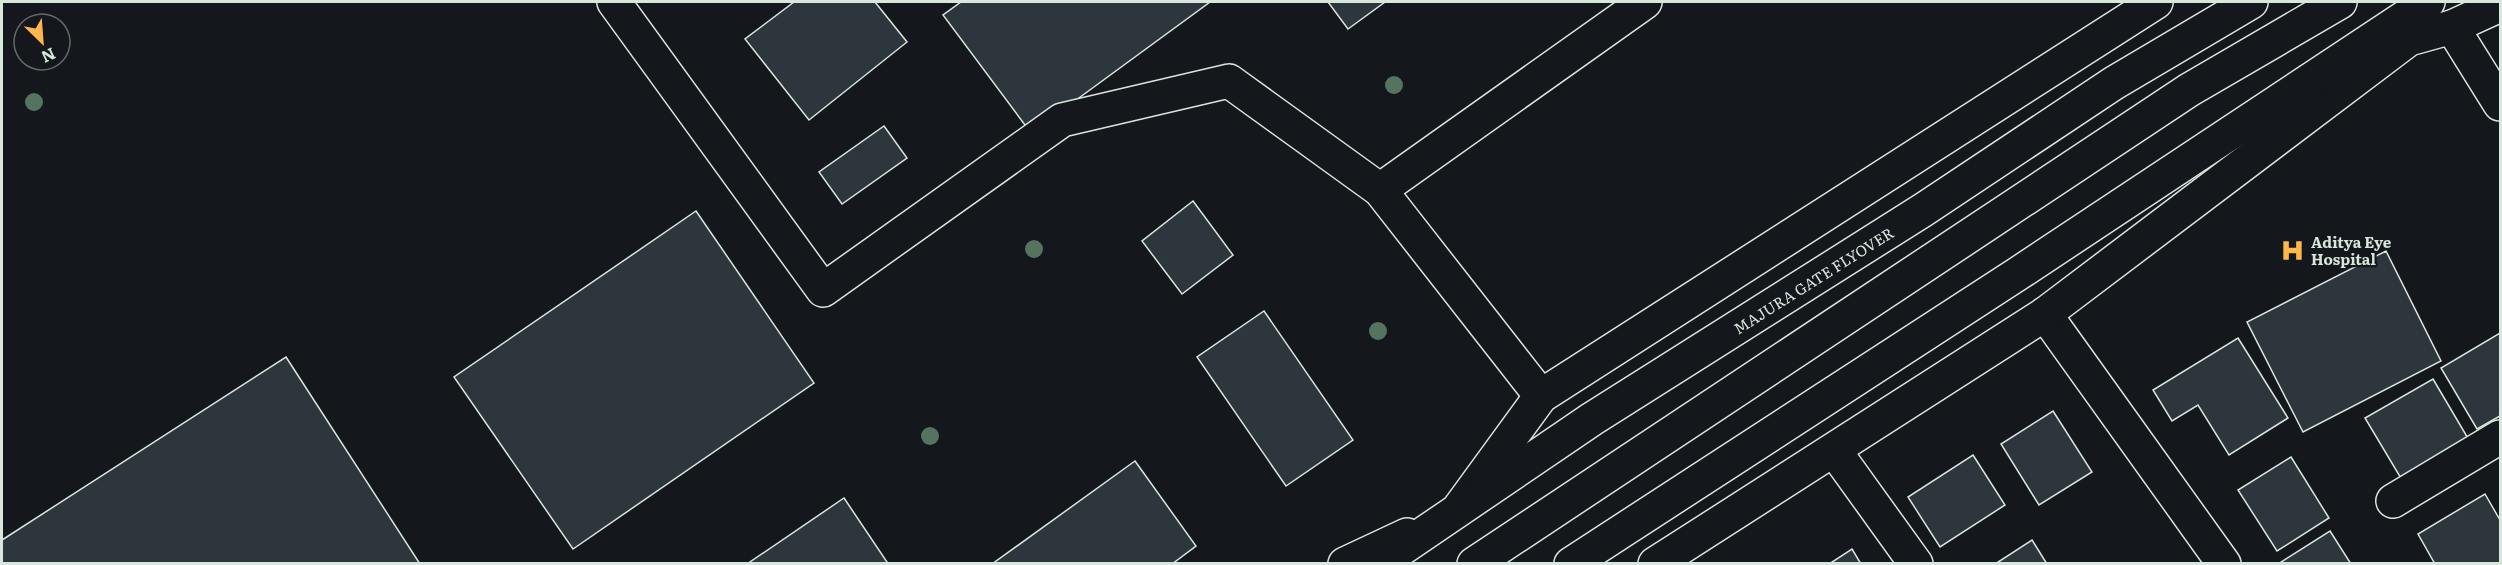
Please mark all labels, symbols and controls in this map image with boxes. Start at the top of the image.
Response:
north arrow [12,12,72,72]
text: N [38,43,60,70]
street label: MAJURA GATE FLYOVER [1728,220,1898,339]
place label: Aditya Eye Hospital [2311,230,2392,270]
hospital icon: Aditya Eye Hospital [2280,237,2306,263]

